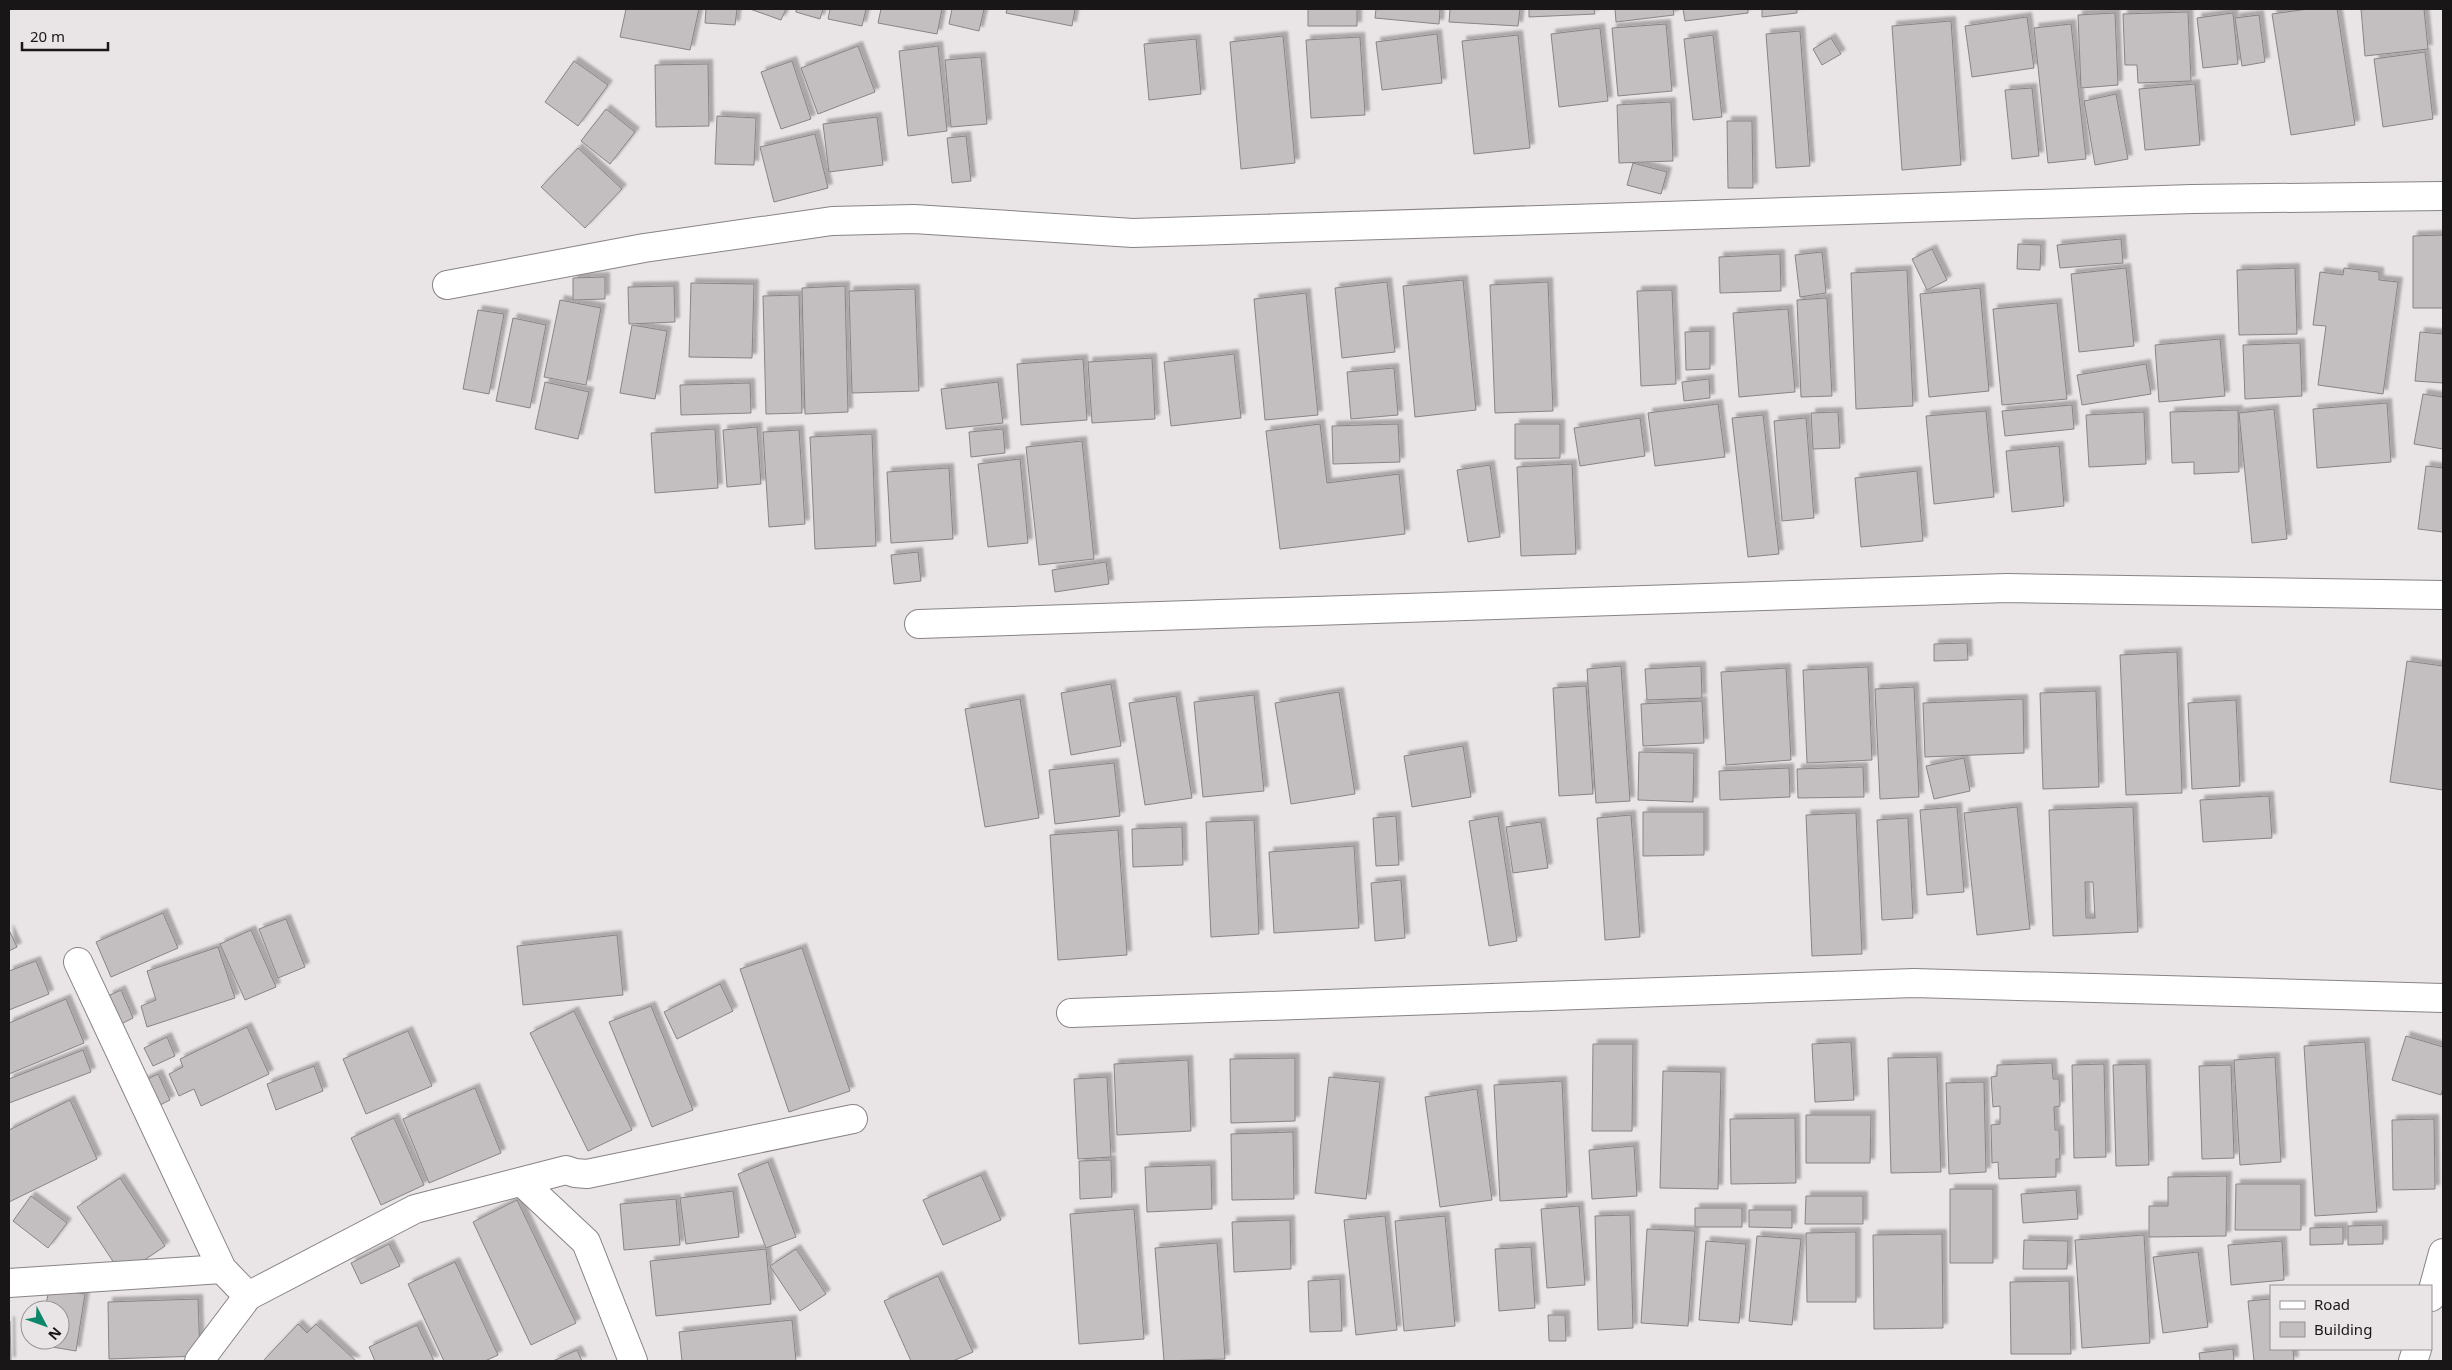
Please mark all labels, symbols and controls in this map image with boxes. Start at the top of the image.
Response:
scale bar [22,20,109,52]
text: 20 m [30,26,65,46]
legend [2270,1285,2432,1350]
text: Road [2314,1294,2350,1314]
north arrow [20,1300,70,1350]
text: Building [2314,1319,2372,1339]
text: N [44,1323,66,1344]

